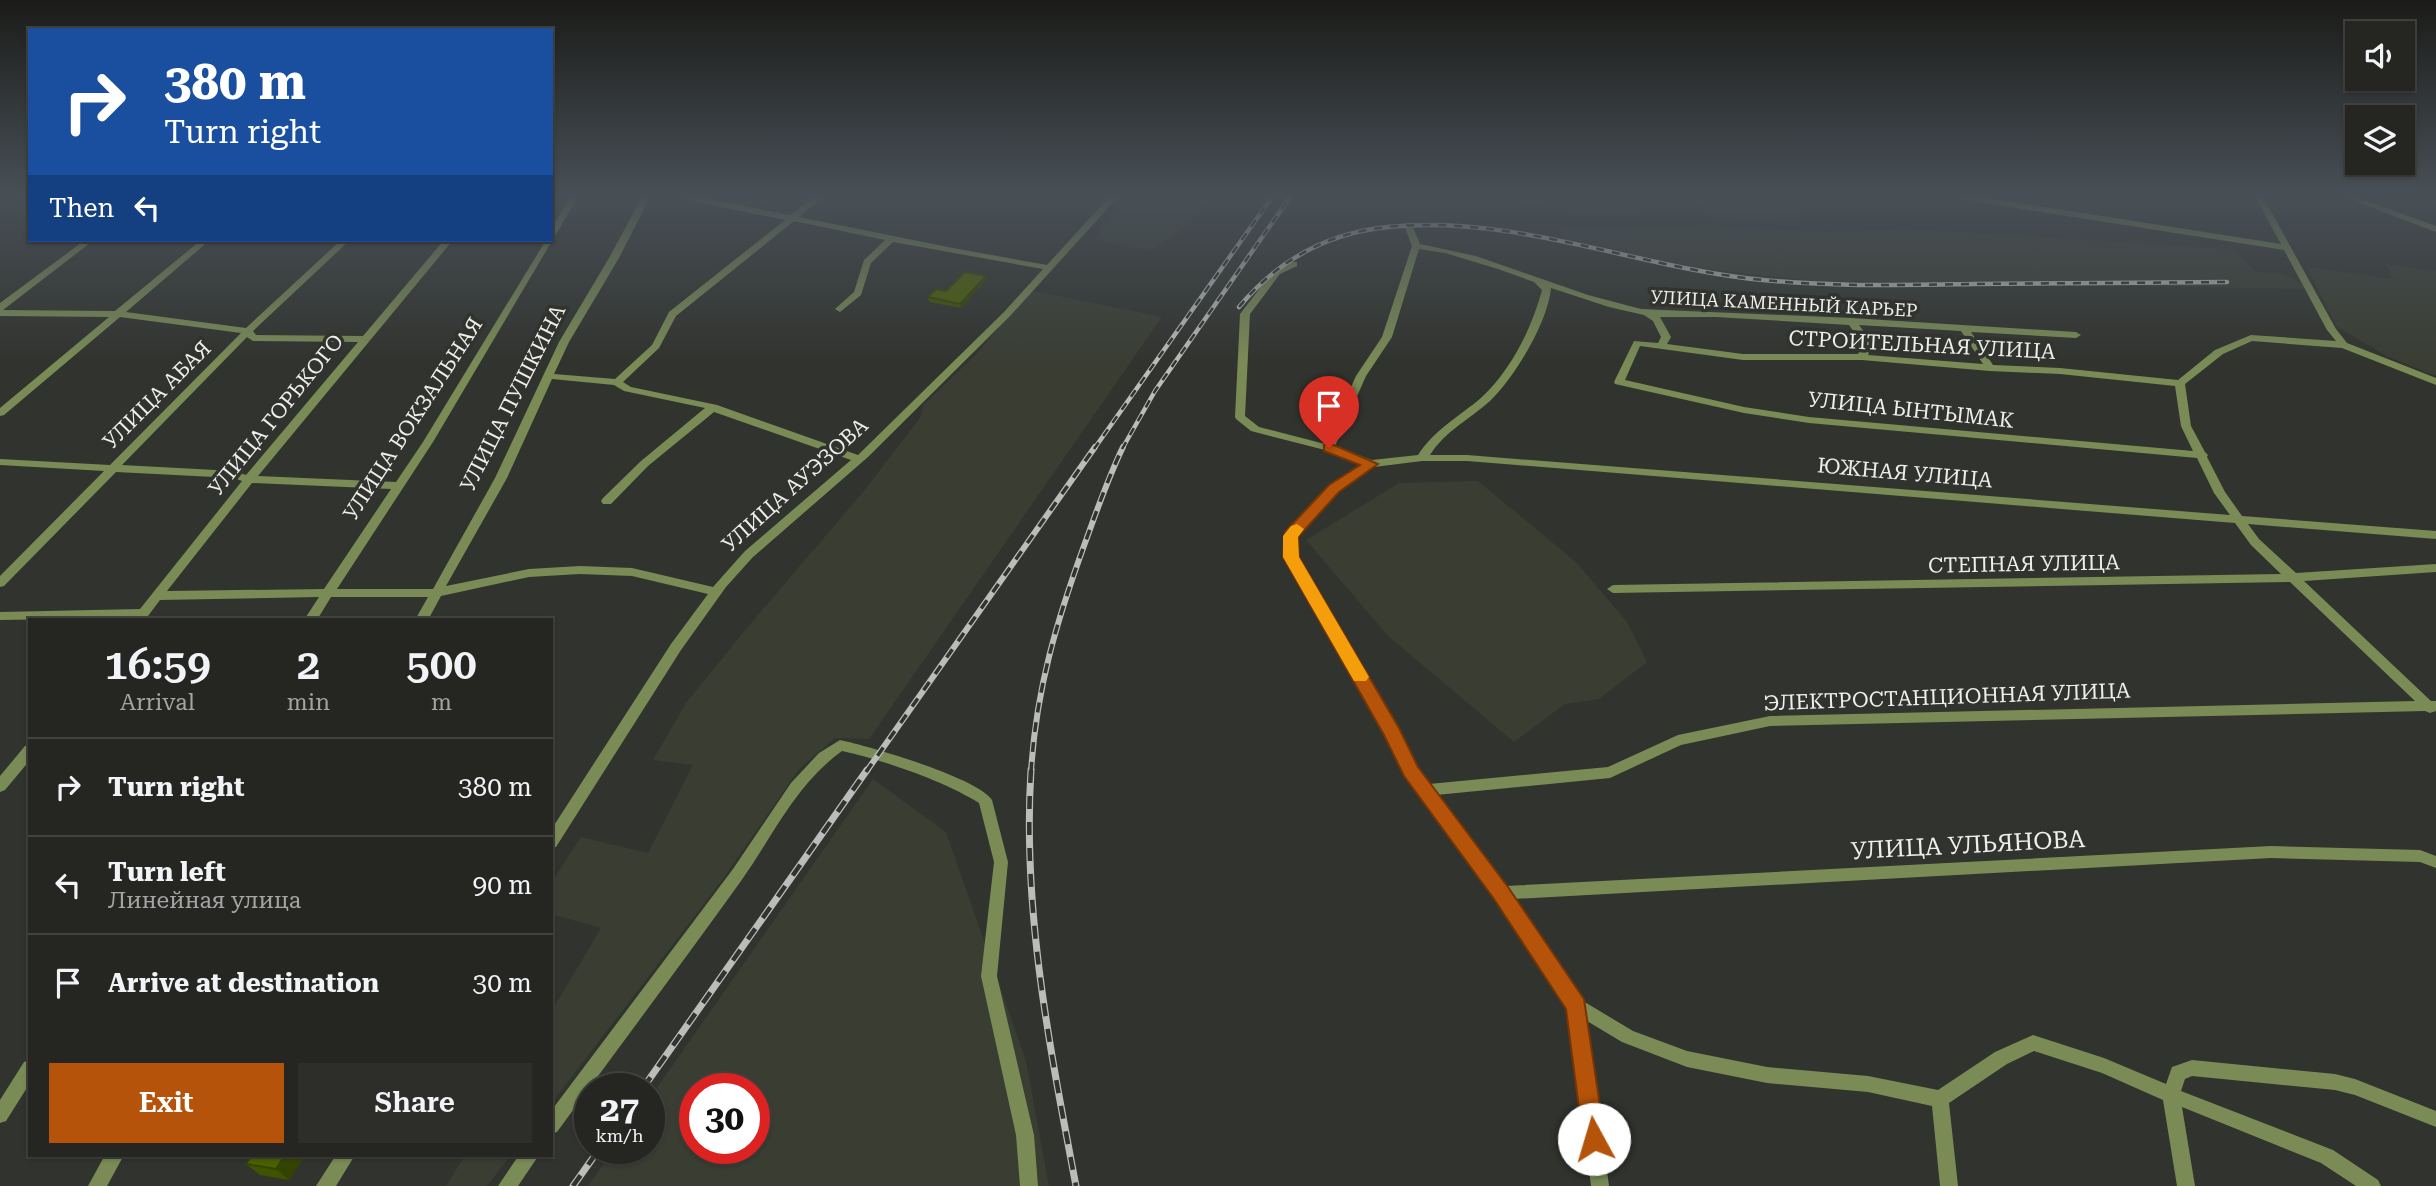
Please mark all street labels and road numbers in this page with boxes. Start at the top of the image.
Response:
street label: УЛИЦА КАМЕННЫЙ КАРЬЕР [1650,286,1918,321]
street label: УЛИЦА ПУШКИНА [456,301,571,495]
street label: УЛИЦА ВОКЗАЛЬНАЯ [339,313,487,525]
street label: СТРОИТЕЛЬНАЯ УЛИЦА [1788,326,2056,364]
street label: УЛИЦА ГОРЬКОГО [204,330,348,500]
street label: УЛИЦА АБАЯ [98,336,216,454]
street label: УЛИЦА ЫНТЫМАК [1807,387,2015,433]
street label: УЛИЦА АУЭЗОВА [717,413,873,557]
street label: ЮЖНАЯ УЛИЦА [1816,453,1994,493]
street label: СТЕПНАЯ УЛИЦА [1928,550,2120,578]
street label: ЭЛЕКТРОСТАНЦИОННАЯ УЛИЦА [1763,679,2131,715]
street label: УЛИЦА УЛЬЯНОВА [1850,825,2086,865]

